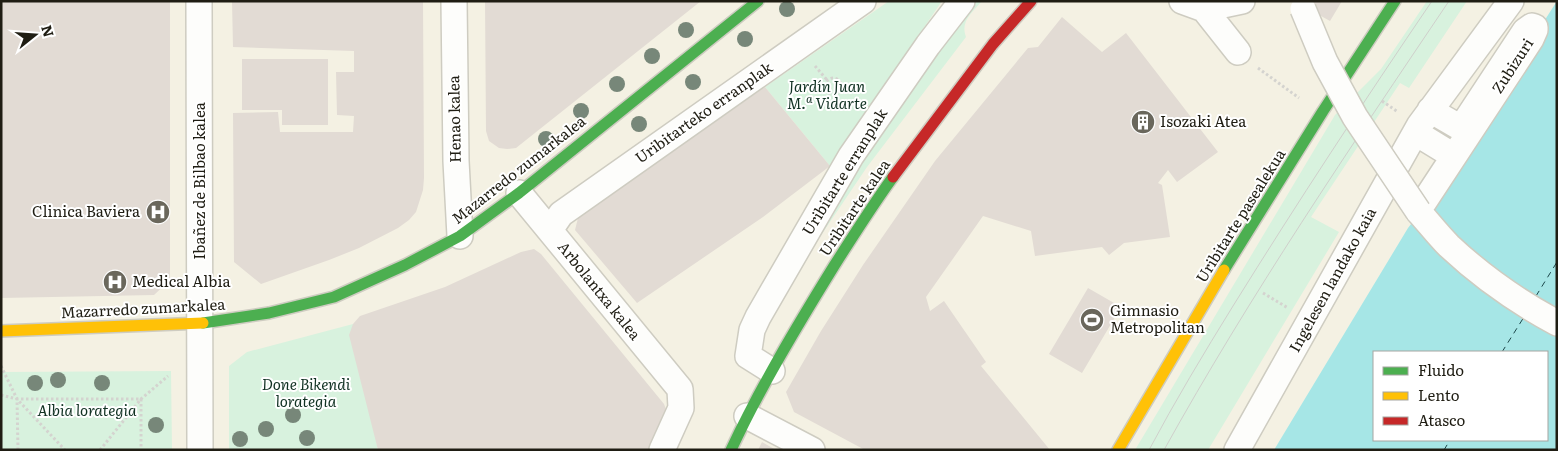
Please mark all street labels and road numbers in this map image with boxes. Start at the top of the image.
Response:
street label: Zubizuri [1485,33,1538,97]
street label: Uribitarteko erranplak [630,55,777,168]
street label: Henao kalea [441,74,466,163]
street label: Ibañez de Bilbao kalea [187,101,210,260]
street label: Uribitarte erranplak [795,103,893,239]
street label: Mazarredo zumarkalea [446,108,591,229]
street label: Uribitarte pasealekua [1189,143,1291,287]
street label: Uribitarte kalea [813,153,895,260]
street label: Ingelesen landako kaia [1282,202,1382,356]
street label: Arbolantxa kalea [553,236,648,345]
street label: Mazarredo zumarkalea [60,292,227,323]

